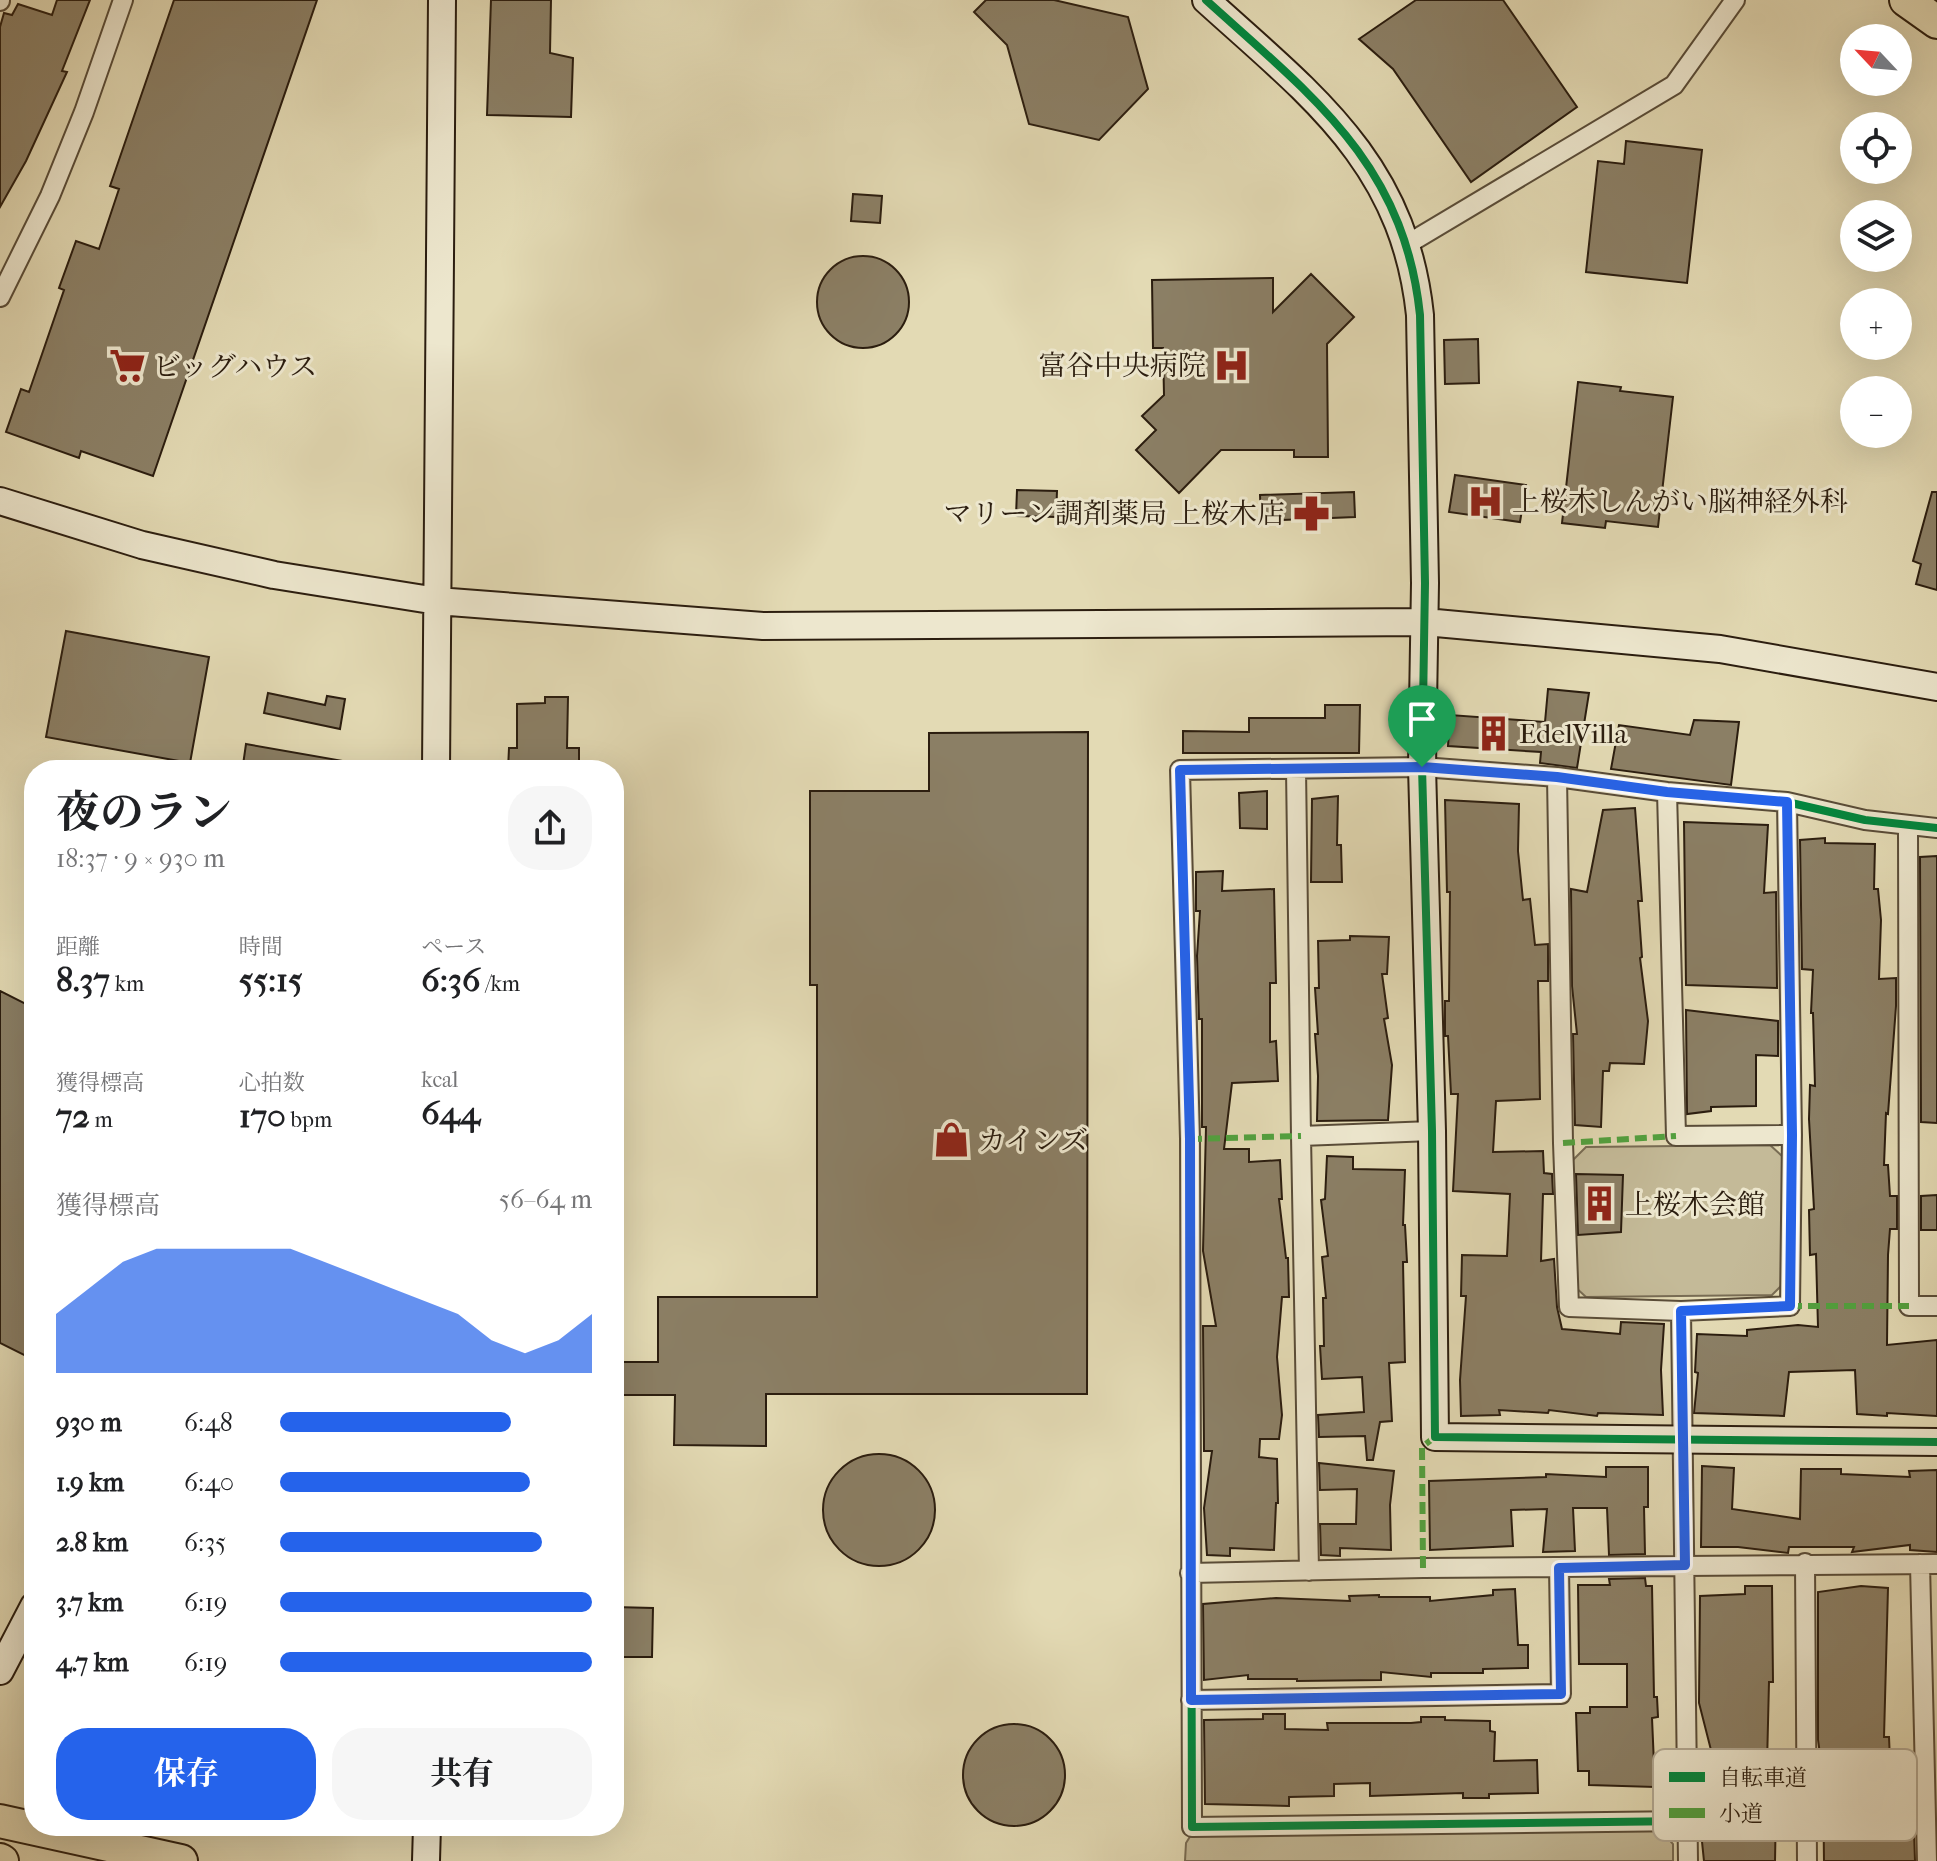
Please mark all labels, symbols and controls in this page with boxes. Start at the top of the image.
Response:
north arrow [1840,24,1912,96]
map controls [1840,24,1912,448]
button: locate [1840,112,1912,184]
button: layers [1840,200,1912,272]
button: + [1840,288,1912,360]
hospital icon: 富谷中央病院 [1213,346,1251,384]
supermarket icon: ビッグハウス [108,347,146,385]
place label: 富谷中央病院 [1038,349,1206,382]
place label: ビッグハウス [153,350,317,383]
button: − [1840,376,1912,448]
hospital icon: 上桜木しんがい脳神経外科 [1467,482,1505,520]
place label: 上桜木しんがい脳神経外科 [1512,485,1848,518]
pharmacy icon: マリーン調剤薬局 上桜木店 [1292,494,1330,532]
place label: マリーン調剤薬局 上桜木店 [944,497,1285,530]
pin [1388,685,1456,767]
icon: arrive [1400,697,1444,741]
building icon: EdelVilla [1474,714,1512,752]
place label: EdelVilla [1519,717,1629,750]
button: share [508,786,592,870]
text: 夜のラン [56,787,232,838]
text: 18:37 · 9 × 930 m [56,843,225,874]
text: 距離 [56,934,100,960]
text: 時間 [239,934,283,960]
text: ペース [421,934,486,960]
text: 8.37 [56,960,110,1000]
text: 55:15 [239,960,303,1000]
text: 6:36 [421,960,480,1000]
text: km [110,971,144,997]
text: /km [480,971,520,997]
text: kcal [421,1067,458,1093]
text: 獲得標高 [56,1070,144,1096]
text: 心拍数 [239,1070,305,1096]
text: 644 [421,1093,480,1133]
text: 72 [56,1096,90,1136]
text: 170 [239,1096,286,1136]
text: m [90,1107,113,1133]
text: bpm [286,1107,332,1133]
shop icon: カインズ [933,1121,971,1159]
place label: カインズ [978,1124,1088,1157]
text: 56–64 m [499,1184,592,1215]
building icon: 上桜木会館 [1580,1185,1618,1223]
place label: 上桜木会館 [1625,1188,1765,1221]
text: 獲得標高 [56,1190,160,1221]
text: 930 m [56,1407,122,1438]
text: 6:48 [184,1407,233,1438]
text: 1.9 km [56,1467,124,1498]
text: 6:40 [184,1467,234,1498]
text: 2.8 km [56,1527,128,1558]
text: 6:35 [184,1527,226,1558]
text: 3.7 km [56,1587,123,1618]
text: 6:19 [184,1587,227,1618]
text: 4.7 km [56,1647,129,1678]
text: 6:19 [184,1647,227,1678]
button: 保存 [56,1728,316,1820]
button: 共有 [332,1728,592,1820]
legend [1653,1749,1917,1841]
text: 自転車道 [1719,1765,1807,1791]
text: 小道 [1719,1801,1763,1827]

